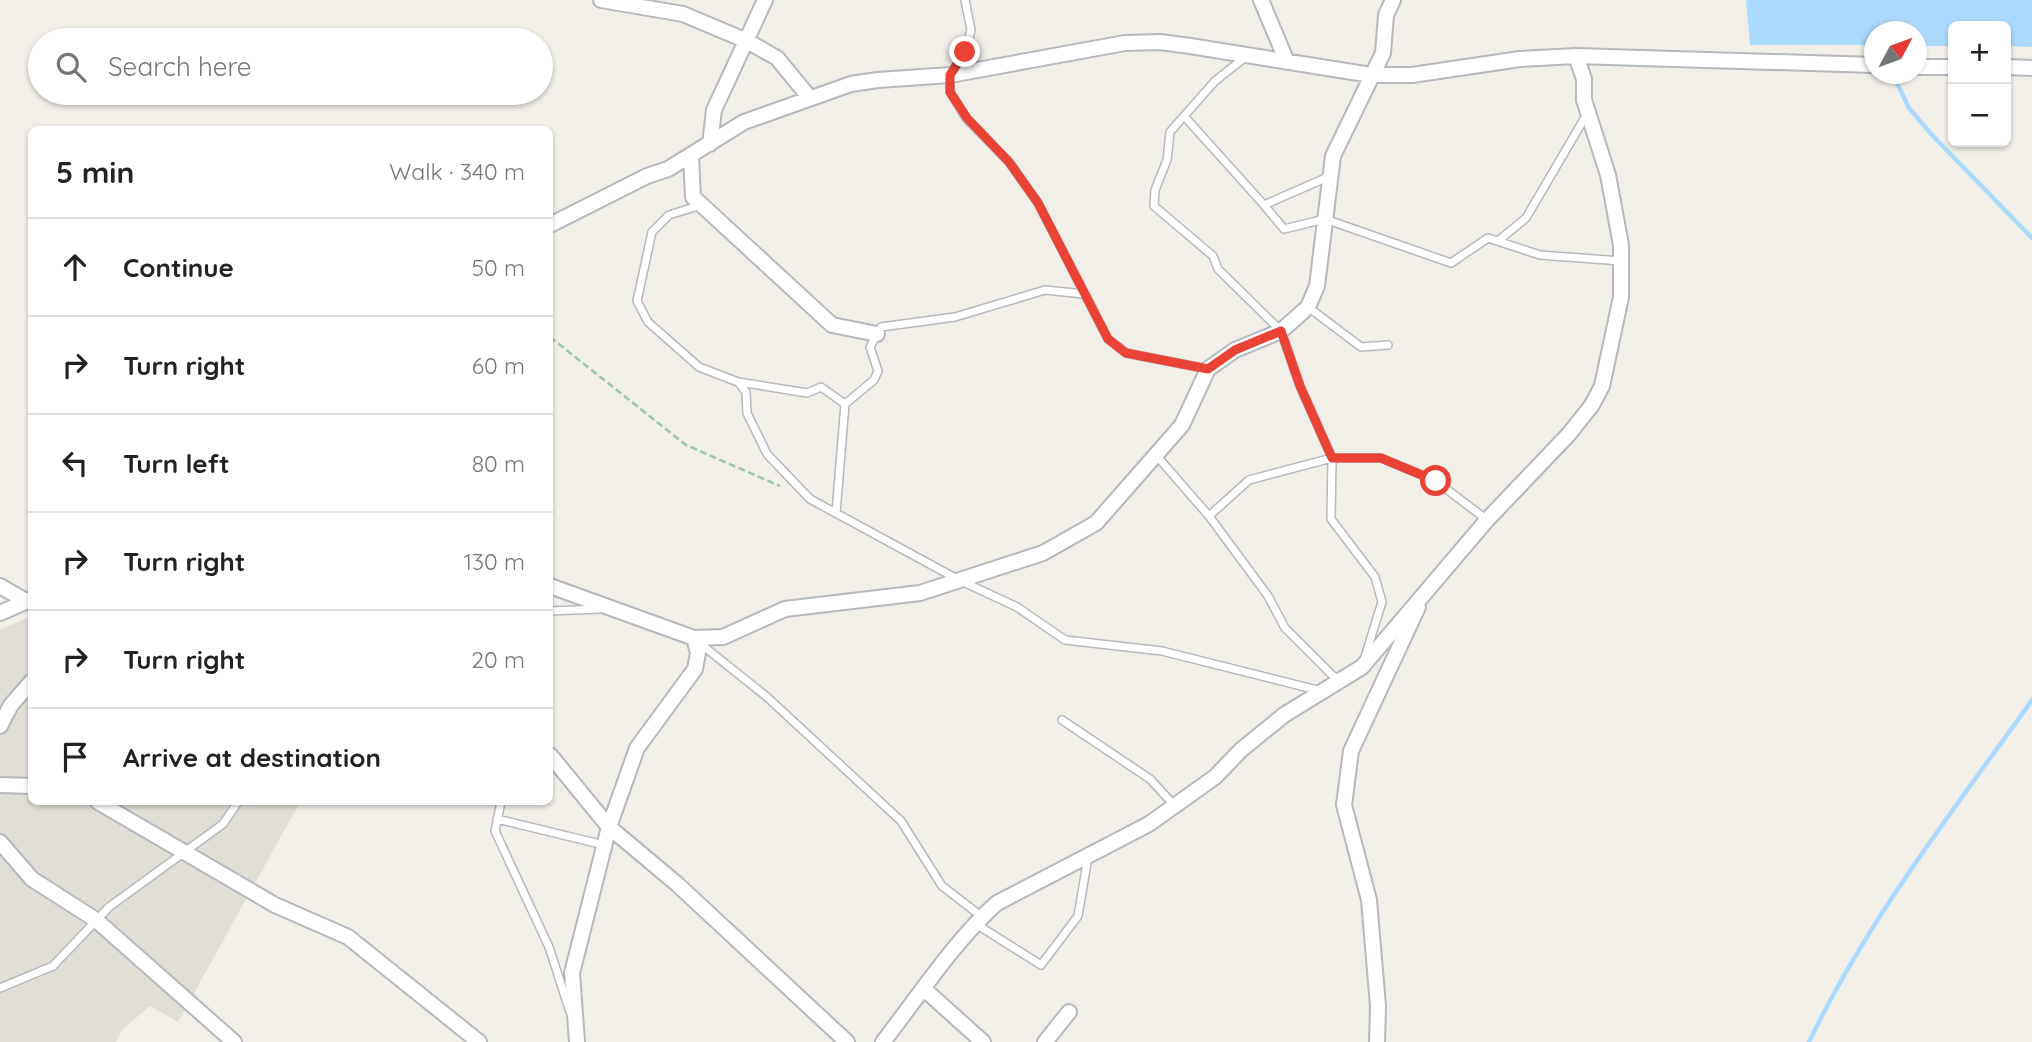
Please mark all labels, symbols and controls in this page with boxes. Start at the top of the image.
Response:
north arrow [1864,21,1927,84]
map controls [1948,21,2011,147]
button: + [1948,21,2011,84]
search box [28,28,553,105]
route end [949,36,980,67]
icon: search [52,48,90,86]
text: Search here [108,50,252,83]
button: − [1948,84,2011,147]
text: 5 min [56,153,134,191]
text: Walk · 340 m [389,157,525,186]
icon: ahead [56,248,94,286]
text: Continue [123,251,234,284]
text: 50 m [472,253,525,282]
icon: right [56,346,94,384]
text: Turn right [123,349,245,382]
text: 60 m [472,351,525,380]
icon: left [56,444,94,482]
text: Turn left [123,447,230,480]
text: 80 m [472,449,525,478]
route start [1420,465,1451,496]
icon: right [56,542,94,580]
text: Turn right [123,545,245,578]
text: 130 m [463,547,525,576]
icon: right [56,640,94,678]
text: Turn right [123,643,245,676]
text: 20 m [471,645,525,674]
icon: arrive [56,738,94,776]
text: Arrive at destination [123,741,381,774]

